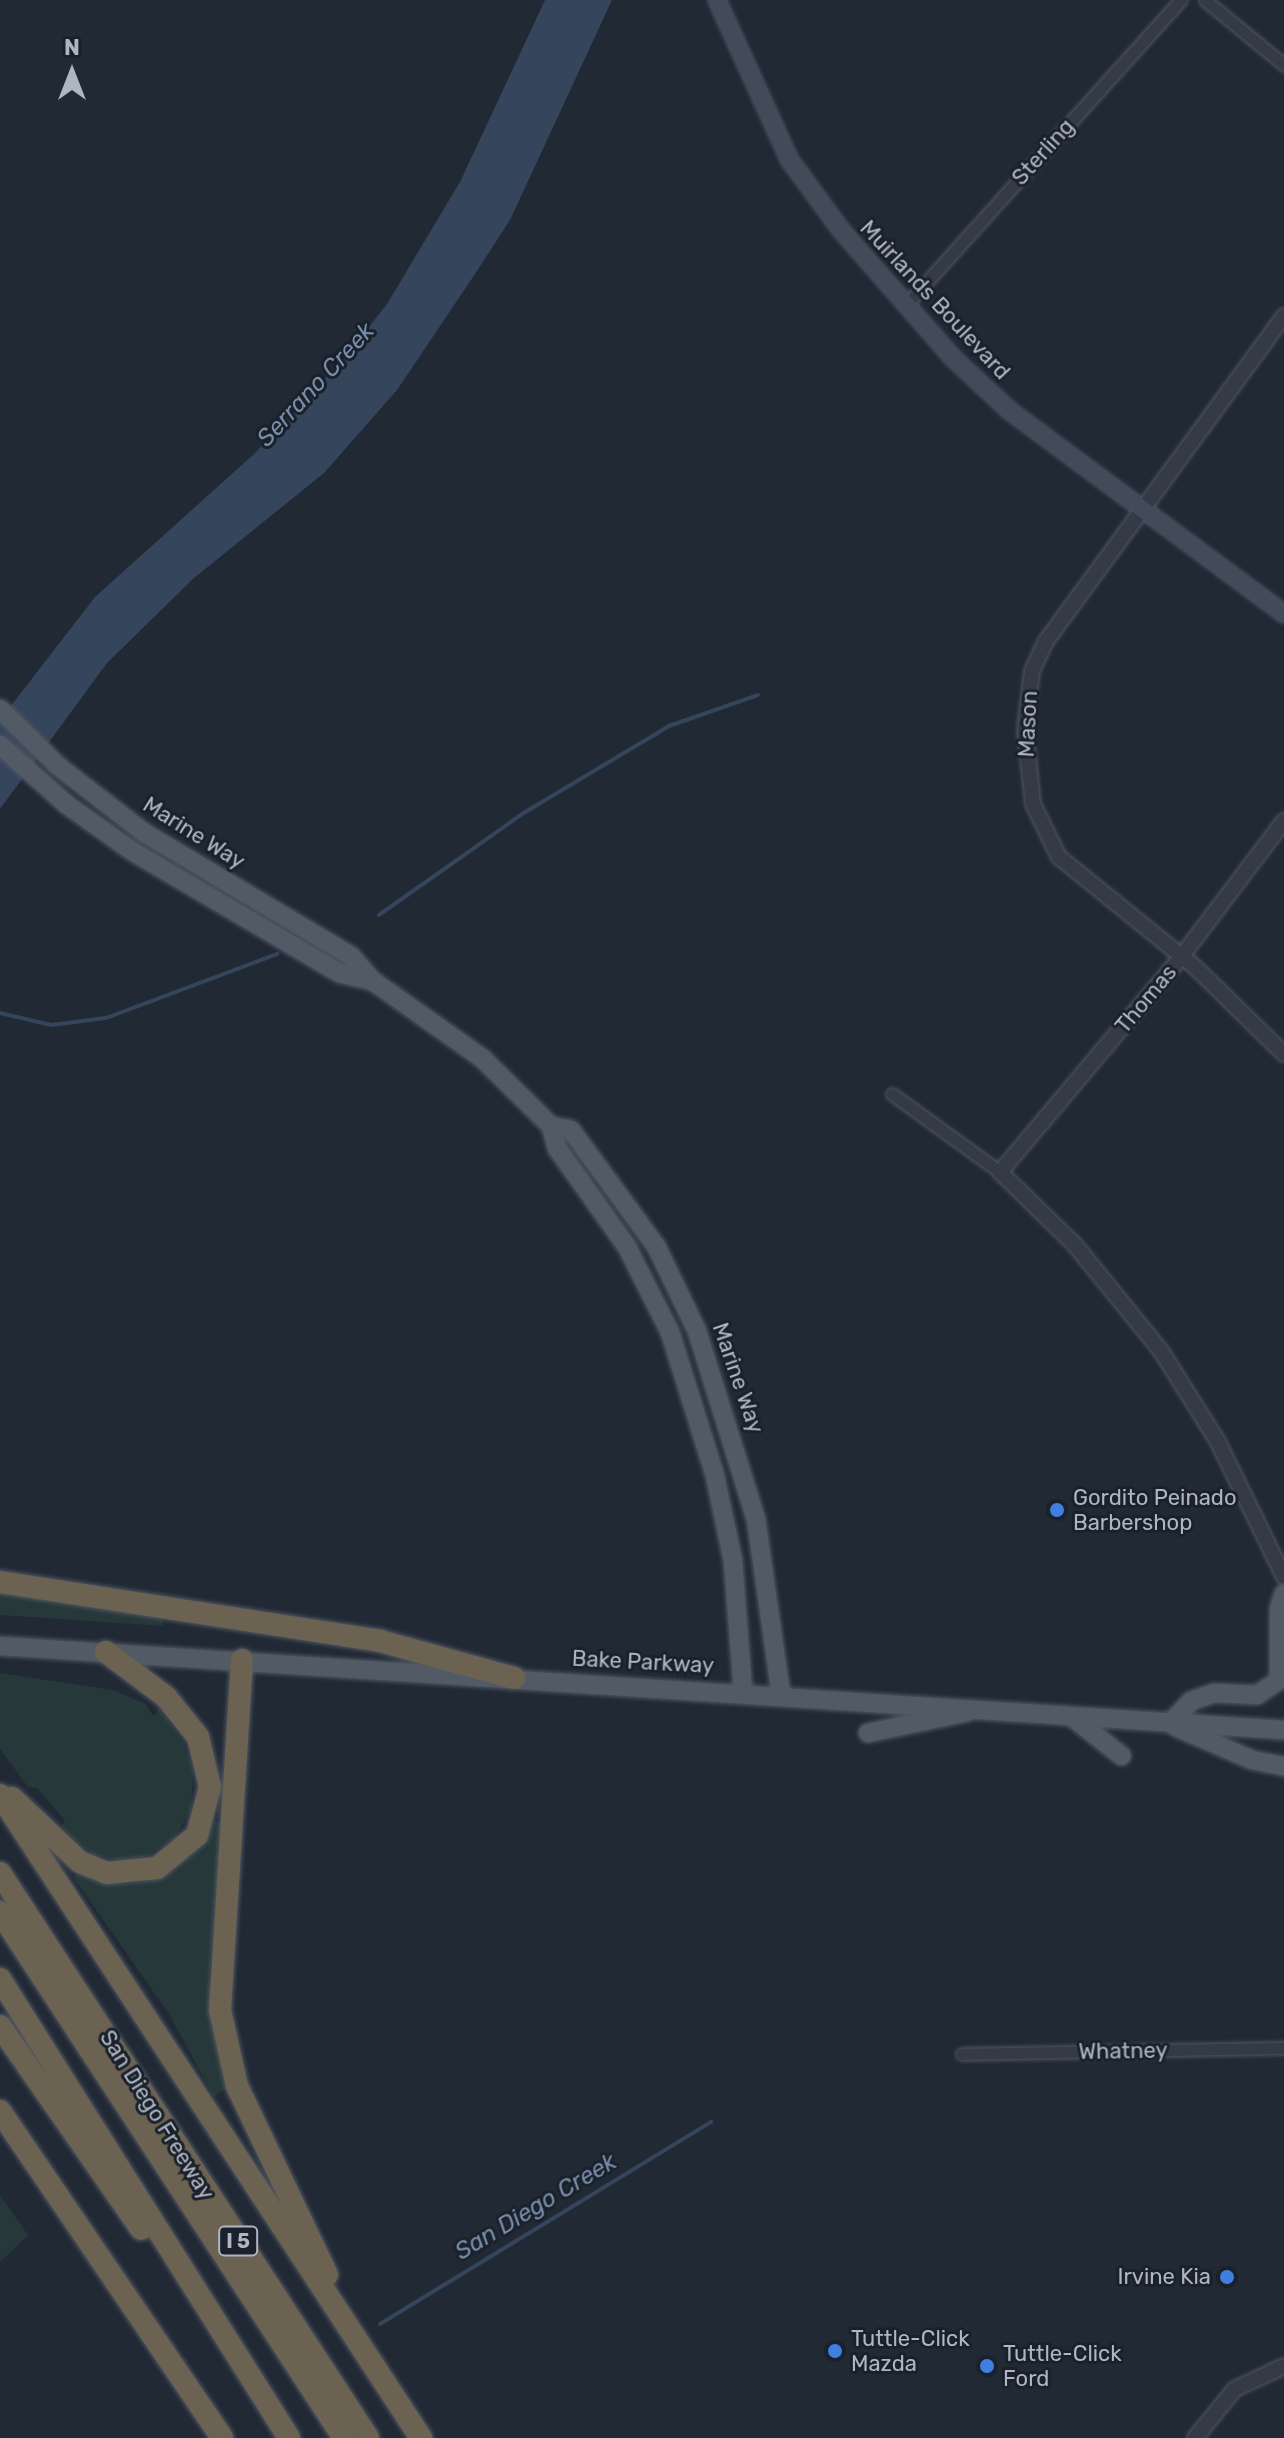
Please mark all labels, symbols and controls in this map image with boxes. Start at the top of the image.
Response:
north arrow [32,32,112,112]
text: N [64,34,80,61]
street label: Sterling [1006,113,1080,191]
street label: Muirlands Boulevard [854,215,1016,385]
water label: Serrano Creek [251,317,381,453]
street label: Mason [1013,690,1043,758]
street label: Marine Way [138,791,250,875]
street label: Thomas [1110,959,1182,1039]
street label: Marine Way [707,1319,769,1437]
place label: Gordito Peinado Barbershop [1073,1484,1237,1536]
marker: Gordito Peinado Barbershop [1048,1501,1066,1519]
street label: Bake Parkway [571,1645,715,1679]
street label: San Diego Freeway [94,2025,220,2205]
street label: Whatney [1078,2037,1168,2065]
water label: San Diego Creek [450,2147,622,2267]
road number: I 5 [218,2225,258,2257]
place label: Irvine Kia [1117,2264,1211,2290]
marker: Irvine Kia [1218,2268,1236,2286]
place label: Tuttle-Click Mazda [851,2325,970,2376]
place label: Tuttle-Click Ford [1003,2340,1122,2392]
marker: Tuttle-Click Mazda [826,2342,844,2360]
marker: Tuttle-Click Ford [978,2357,996,2375]

